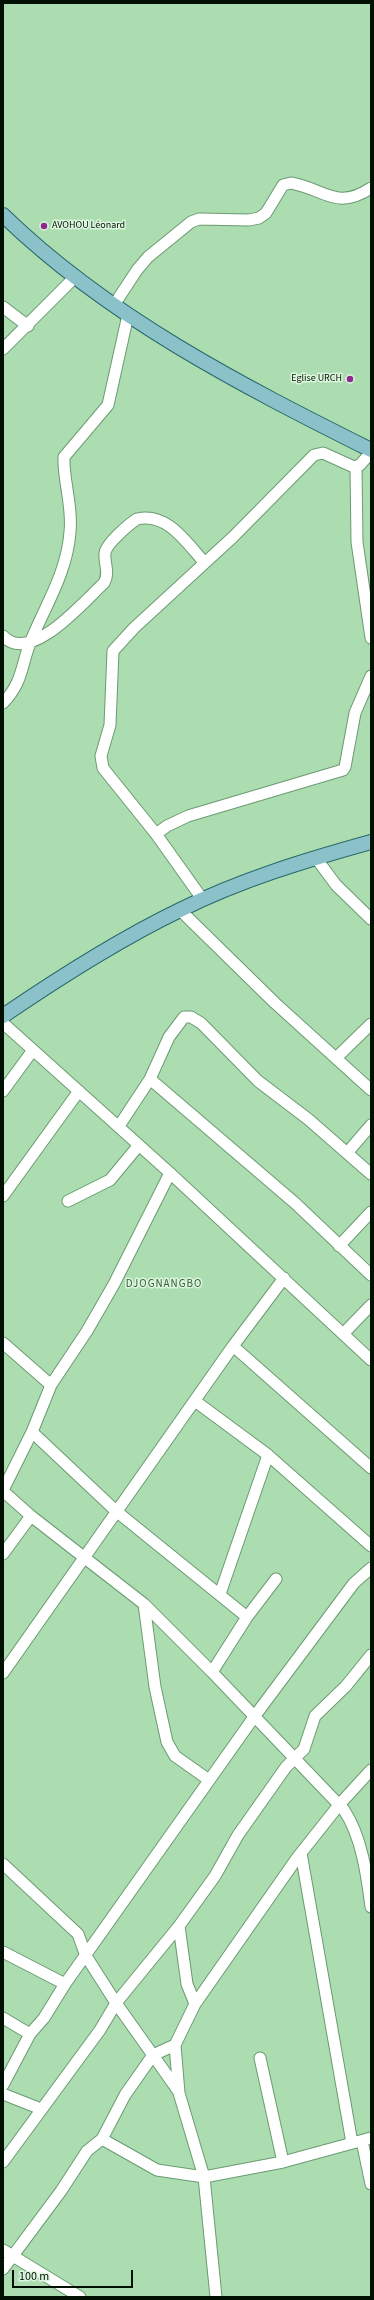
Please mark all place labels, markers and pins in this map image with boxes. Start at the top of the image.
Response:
place label: AVOHOU Léonard [52,220,125,232]
marker: AVOHOU Léonard [39,221,49,231]
place label: Eglise URCH [291,373,342,385]
marker: Eglise URCH [345,374,355,384]

